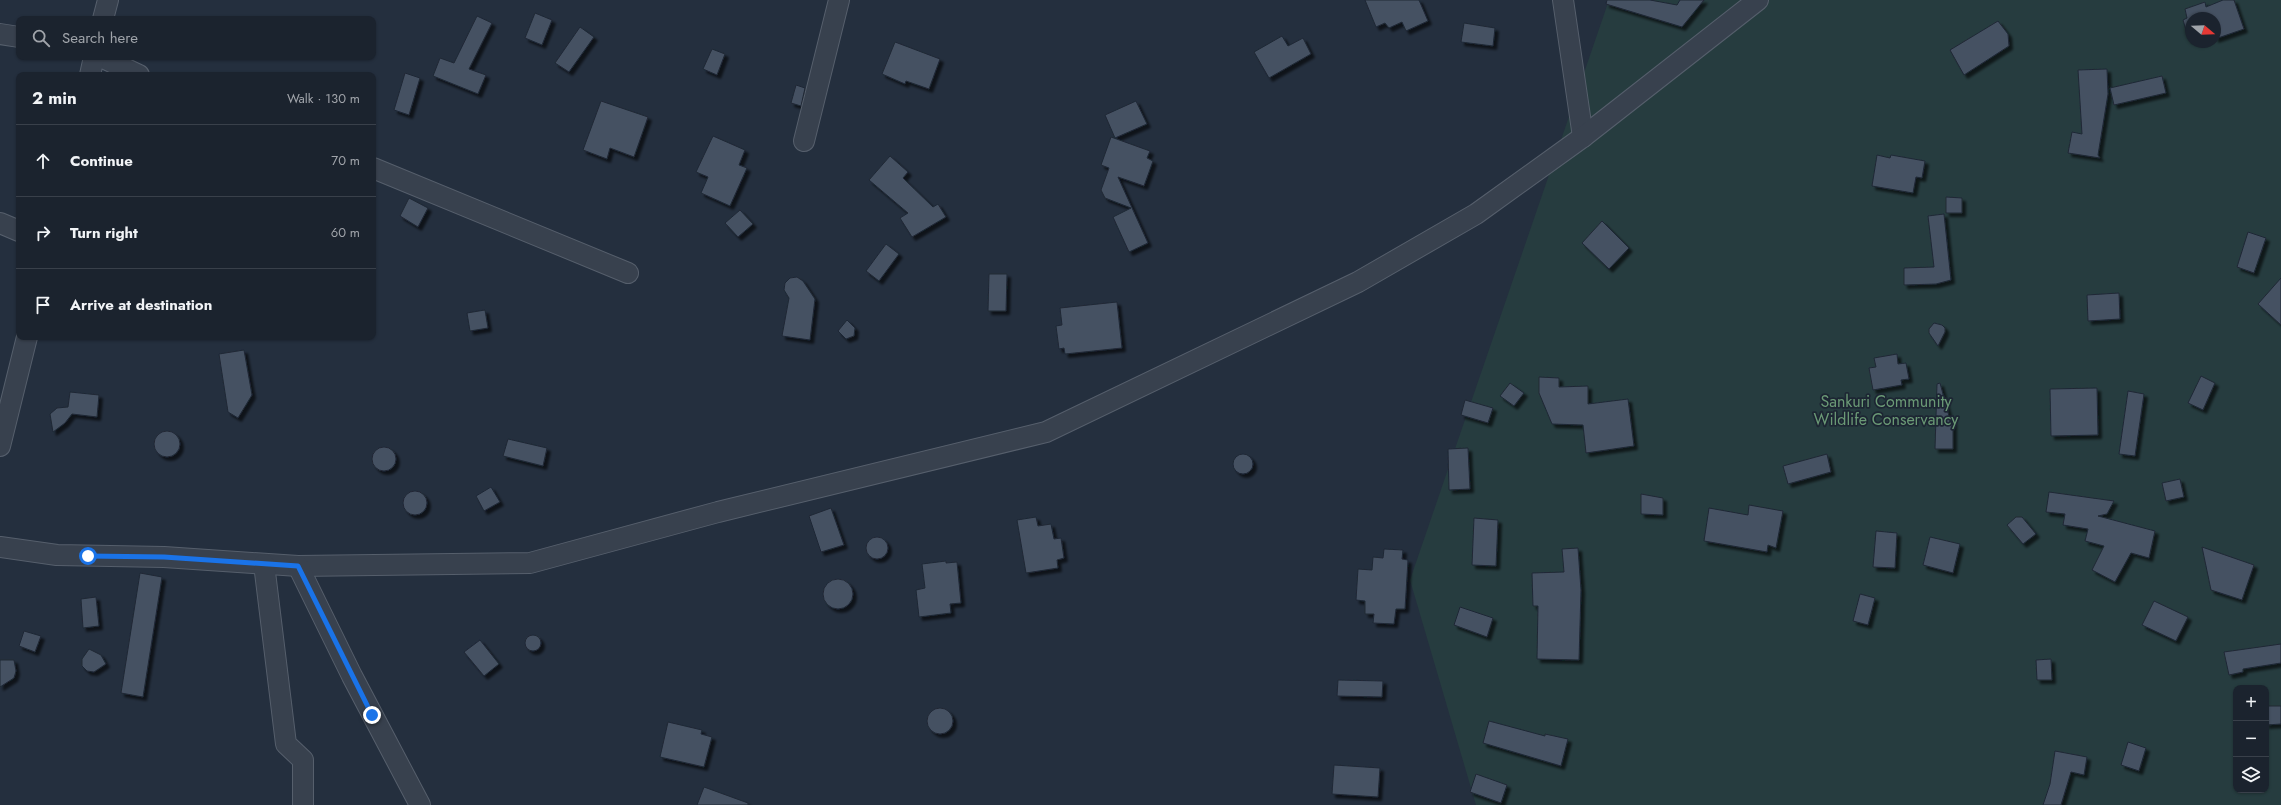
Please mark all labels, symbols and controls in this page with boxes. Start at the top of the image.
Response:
north arrow [2185,12,2221,48]
search box [16,16,376,60]
icon: search [30,27,52,49]
text: Search here [62,27,138,49]
text: 2 min [32,86,77,110]
text: Walk · 130 m [287,89,360,108]
icon: ahead [32,150,54,172]
text: Continue [70,150,133,172]
text: 70 m [331,151,360,170]
icon: right [32,222,54,244]
text: Turn right [70,222,138,244]
text: 60 m [331,223,360,242]
icon: arrive [32,294,54,316]
text: Arrive at destination [70,294,212,316]
park label: Sankuri Community Wildlife Conservancy [1814,390,1959,431]
route start [79,547,97,565]
map controls [2233,685,2269,793]
button: + [2233,685,2269,721]
route end [363,706,381,724]
button: − [2233,721,2269,757]
button: layers [2233,757,2269,793]

